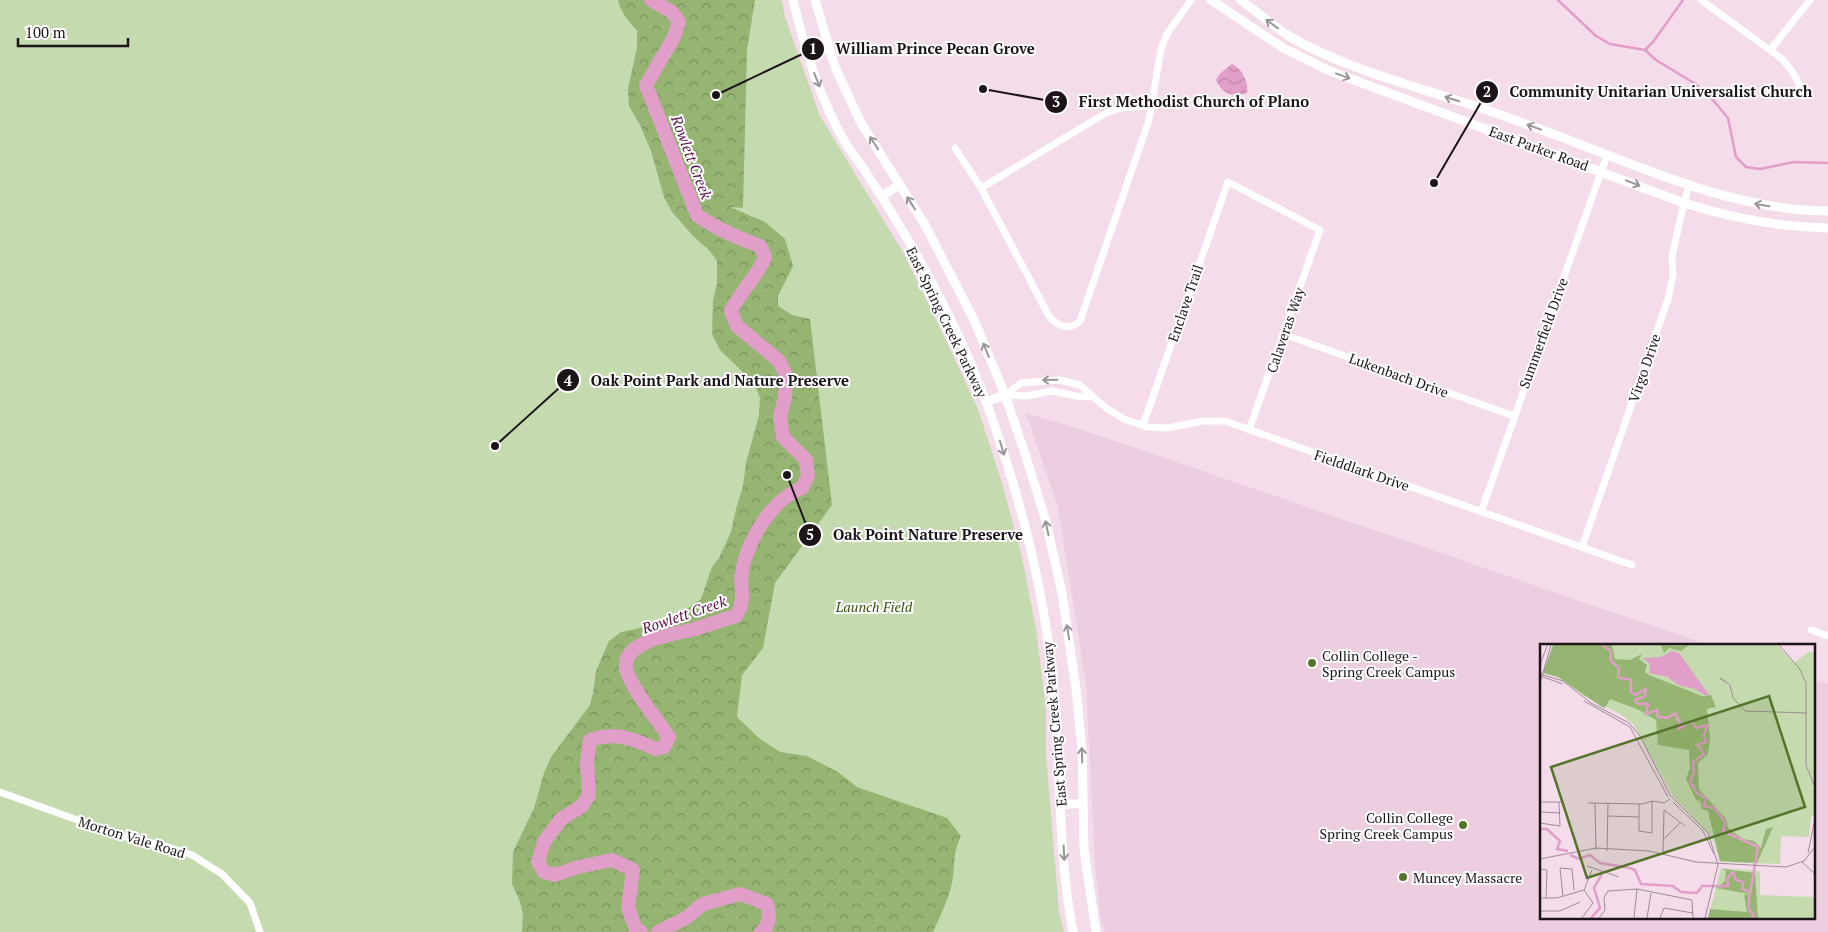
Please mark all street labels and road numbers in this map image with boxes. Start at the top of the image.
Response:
street label: East Parker Road [1487,121,1592,175]
street label: East Spring Creek Parkway [902,244,992,401]
street label: Enclave Trail [1163,262,1207,344]
street label: Summerfield Drive [1514,275,1572,391]
street label: Calaveras Way [1261,284,1309,375]
street label: Virgo Drive [1623,331,1665,405]
street label: Lukenbach Drive [1347,348,1451,402]
street label: Fielddlark Drive [1312,445,1412,495]
street label: East Spring Creek Parkway [1037,640,1071,807]
street label: Morton Vale Road [76,812,188,862]

